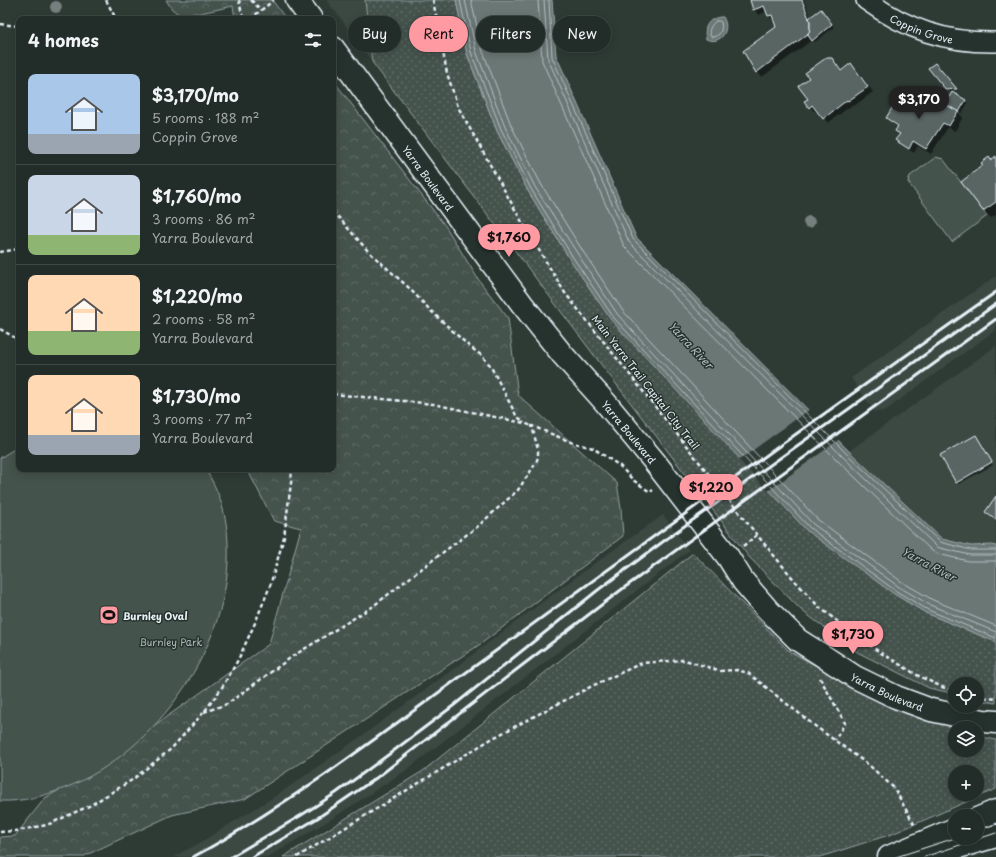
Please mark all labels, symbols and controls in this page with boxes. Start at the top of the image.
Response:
street label: Coppin Grove [888,10,954,46]
chip: Buy [348,16,401,52]
chip: Rent [409,16,468,52]
chip: Filters [476,16,545,52]
chip: New [553,16,611,52]
text: 4 homes [28,27,99,53]
icon: filters [302,29,324,51]
text: $3,170/mo [152,82,239,108]
pin: $3,170 [886,86,952,120]
text: $3,170 [898,89,940,108]
icon: home [60,90,108,138]
text: 5 rooms · 188 m² [152,108,260,127]
text: Coppin Grove [152,127,238,146]
street label: Yarra Boulevard [399,142,458,213]
text: $1,760/mo [152,183,241,209]
icon: home [60,191,108,239]
text: 3 rooms · 86 m² [152,209,255,228]
pin: $1,760 [476,224,542,258]
text: $1,760 [487,227,531,246]
text: Yarra Boulevard [152,228,253,247]
text: $1,220/mo [152,283,242,309]
icon: home [60,291,108,339]
text: 2 rooms · 58 m² [152,309,255,328]
street label: Main Yarra Trail Capital City Trail [589,312,703,453]
water label: Yarra River [665,318,719,374]
text: Yarra Boulevard [152,328,253,347]
text: $1,730/mo [152,383,241,409]
icon: home [60,391,108,439]
street label: Yarra Boulevard [599,397,660,466]
text: 3 rooms · 77 m² [152,409,253,428]
text: Yarra Boulevard [152,428,253,447]
pin: $1,220 [678,474,744,508]
text: $1,220 [689,477,733,496]
water label: Yarra River [899,543,961,586]
sports icon: Burnley Oval [98,604,120,626]
place label: Burnley Oval [123,608,188,624]
pin: $1,730 [820,621,886,655]
text: $1,730 [831,624,875,643]
park label: Burnley Park [140,634,202,649]
street label: Yarra Boulevard [848,669,926,714]
map controls [948,677,984,845]
button: locate [948,677,984,713]
button: layers [948,721,984,757]
button: + [948,765,984,801]
button: − [948,809,984,845]

